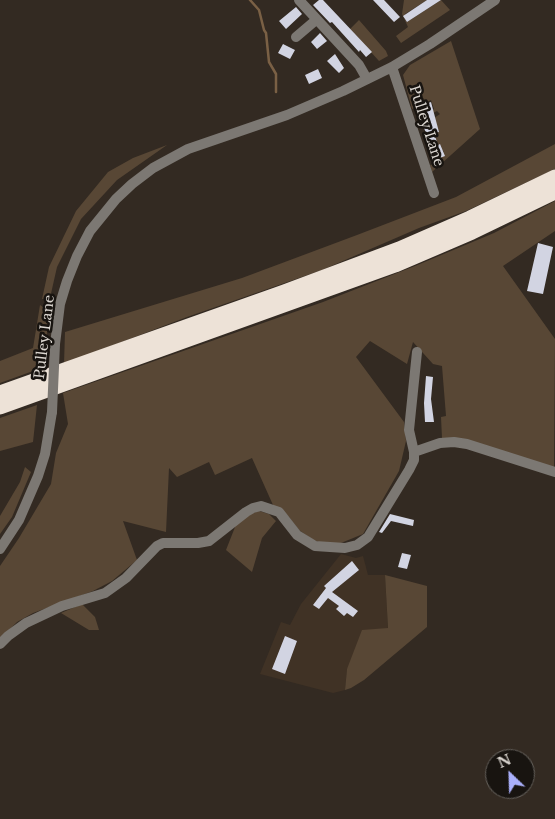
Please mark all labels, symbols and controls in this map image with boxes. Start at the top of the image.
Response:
street label: Pulley Lane [405,83,447,169]
street label: Pulley Lane [32,294,58,380]
north arrow [485,749,535,799]
text: N [495,750,514,772]

